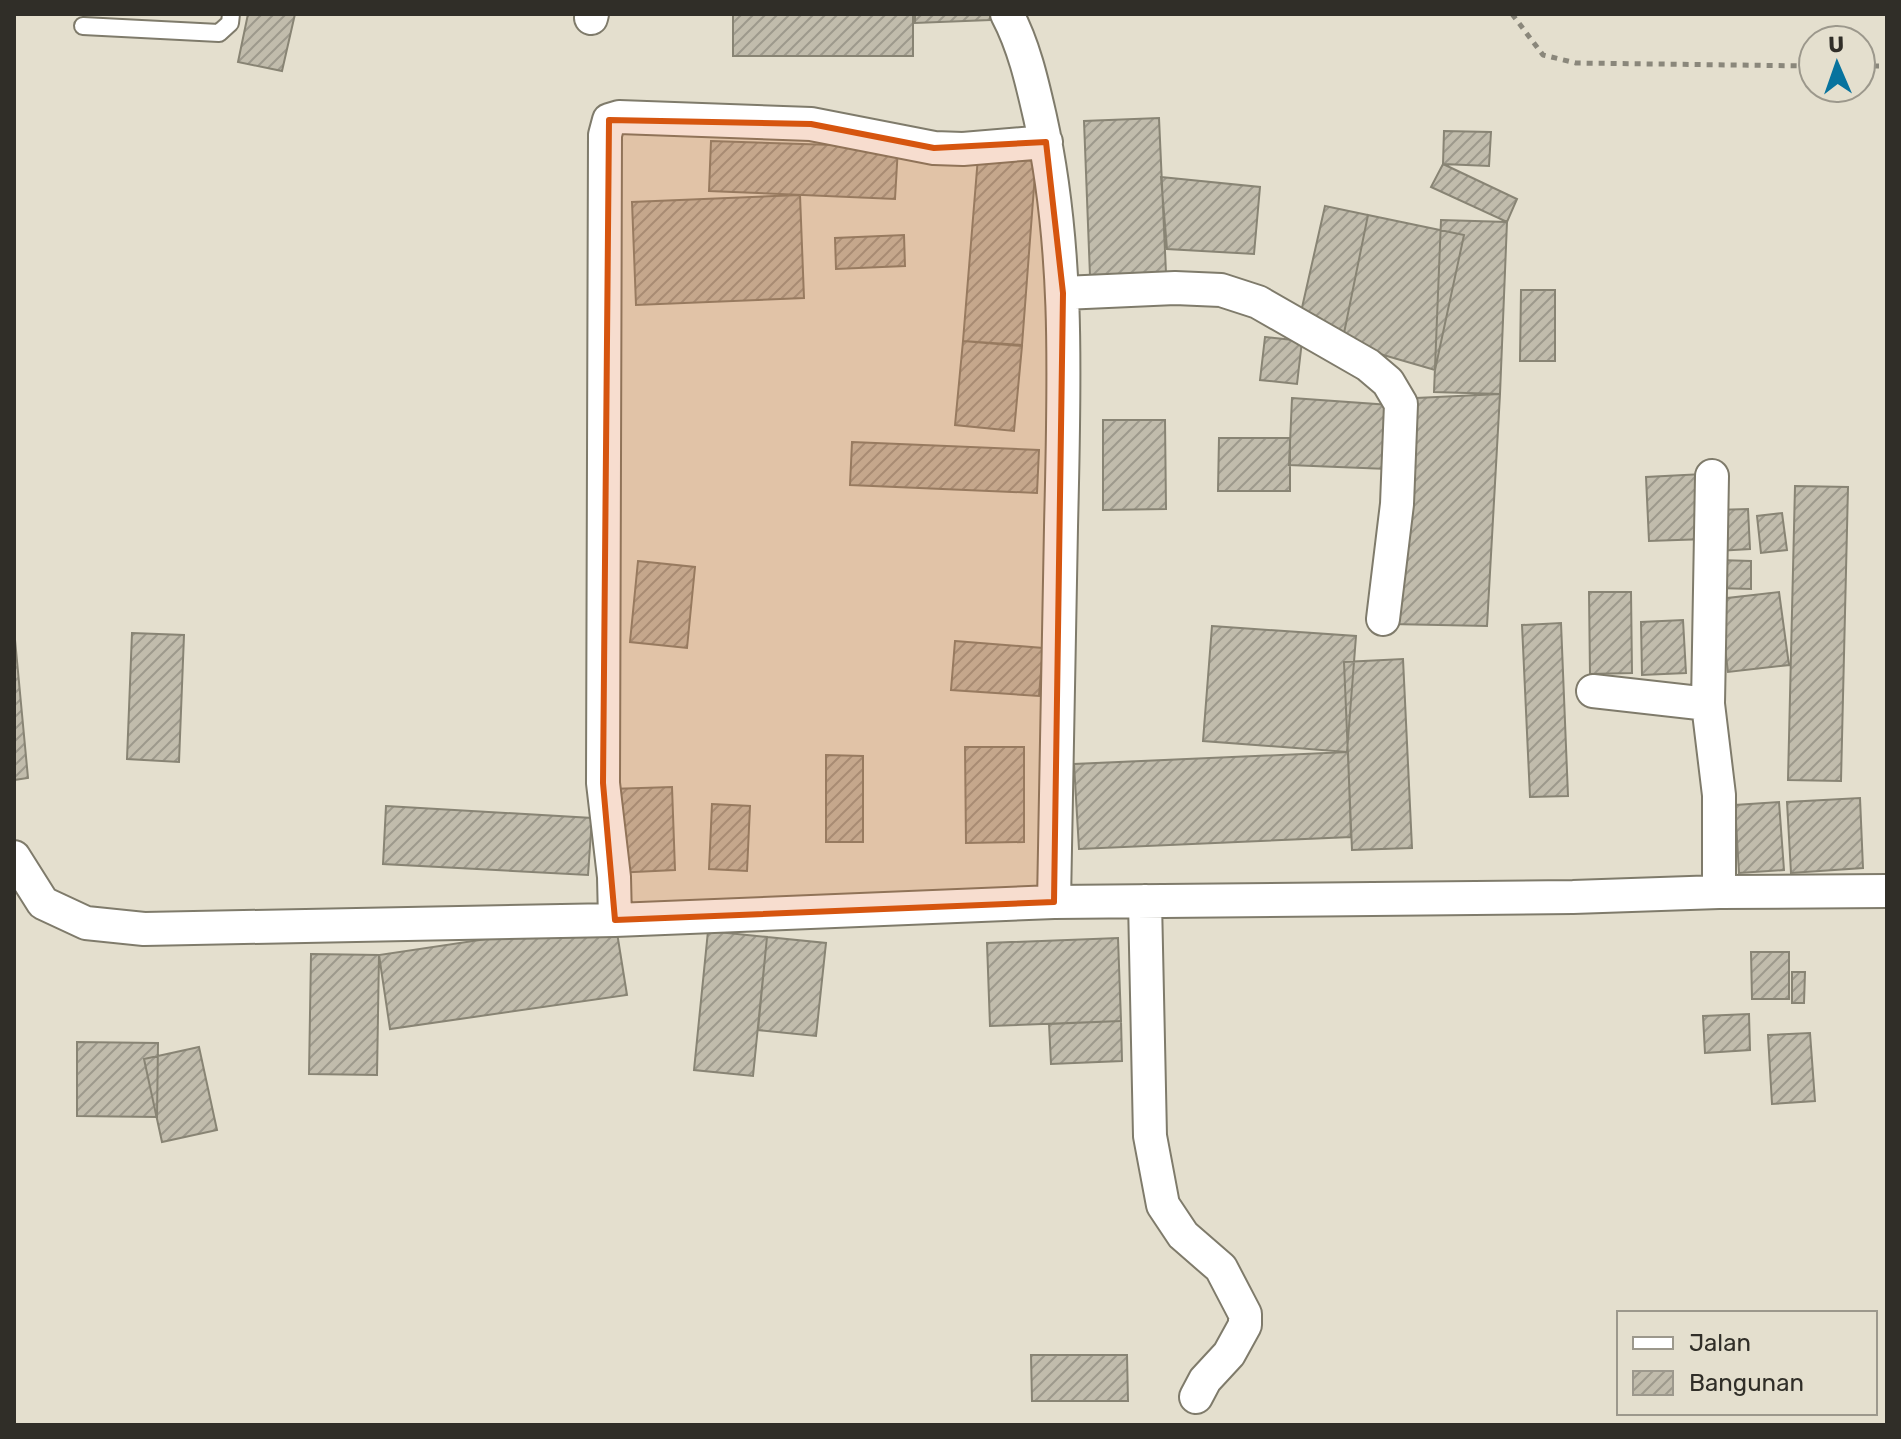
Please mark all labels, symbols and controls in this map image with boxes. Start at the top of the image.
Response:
north arrow [1797,24,1877,104]
text: U [1828,31,1845,58]
legend [1617,1311,1877,1415]
text: Jalan [1689,1329,1751,1357]
text: Bangunan [1689,1369,1804,1397]

